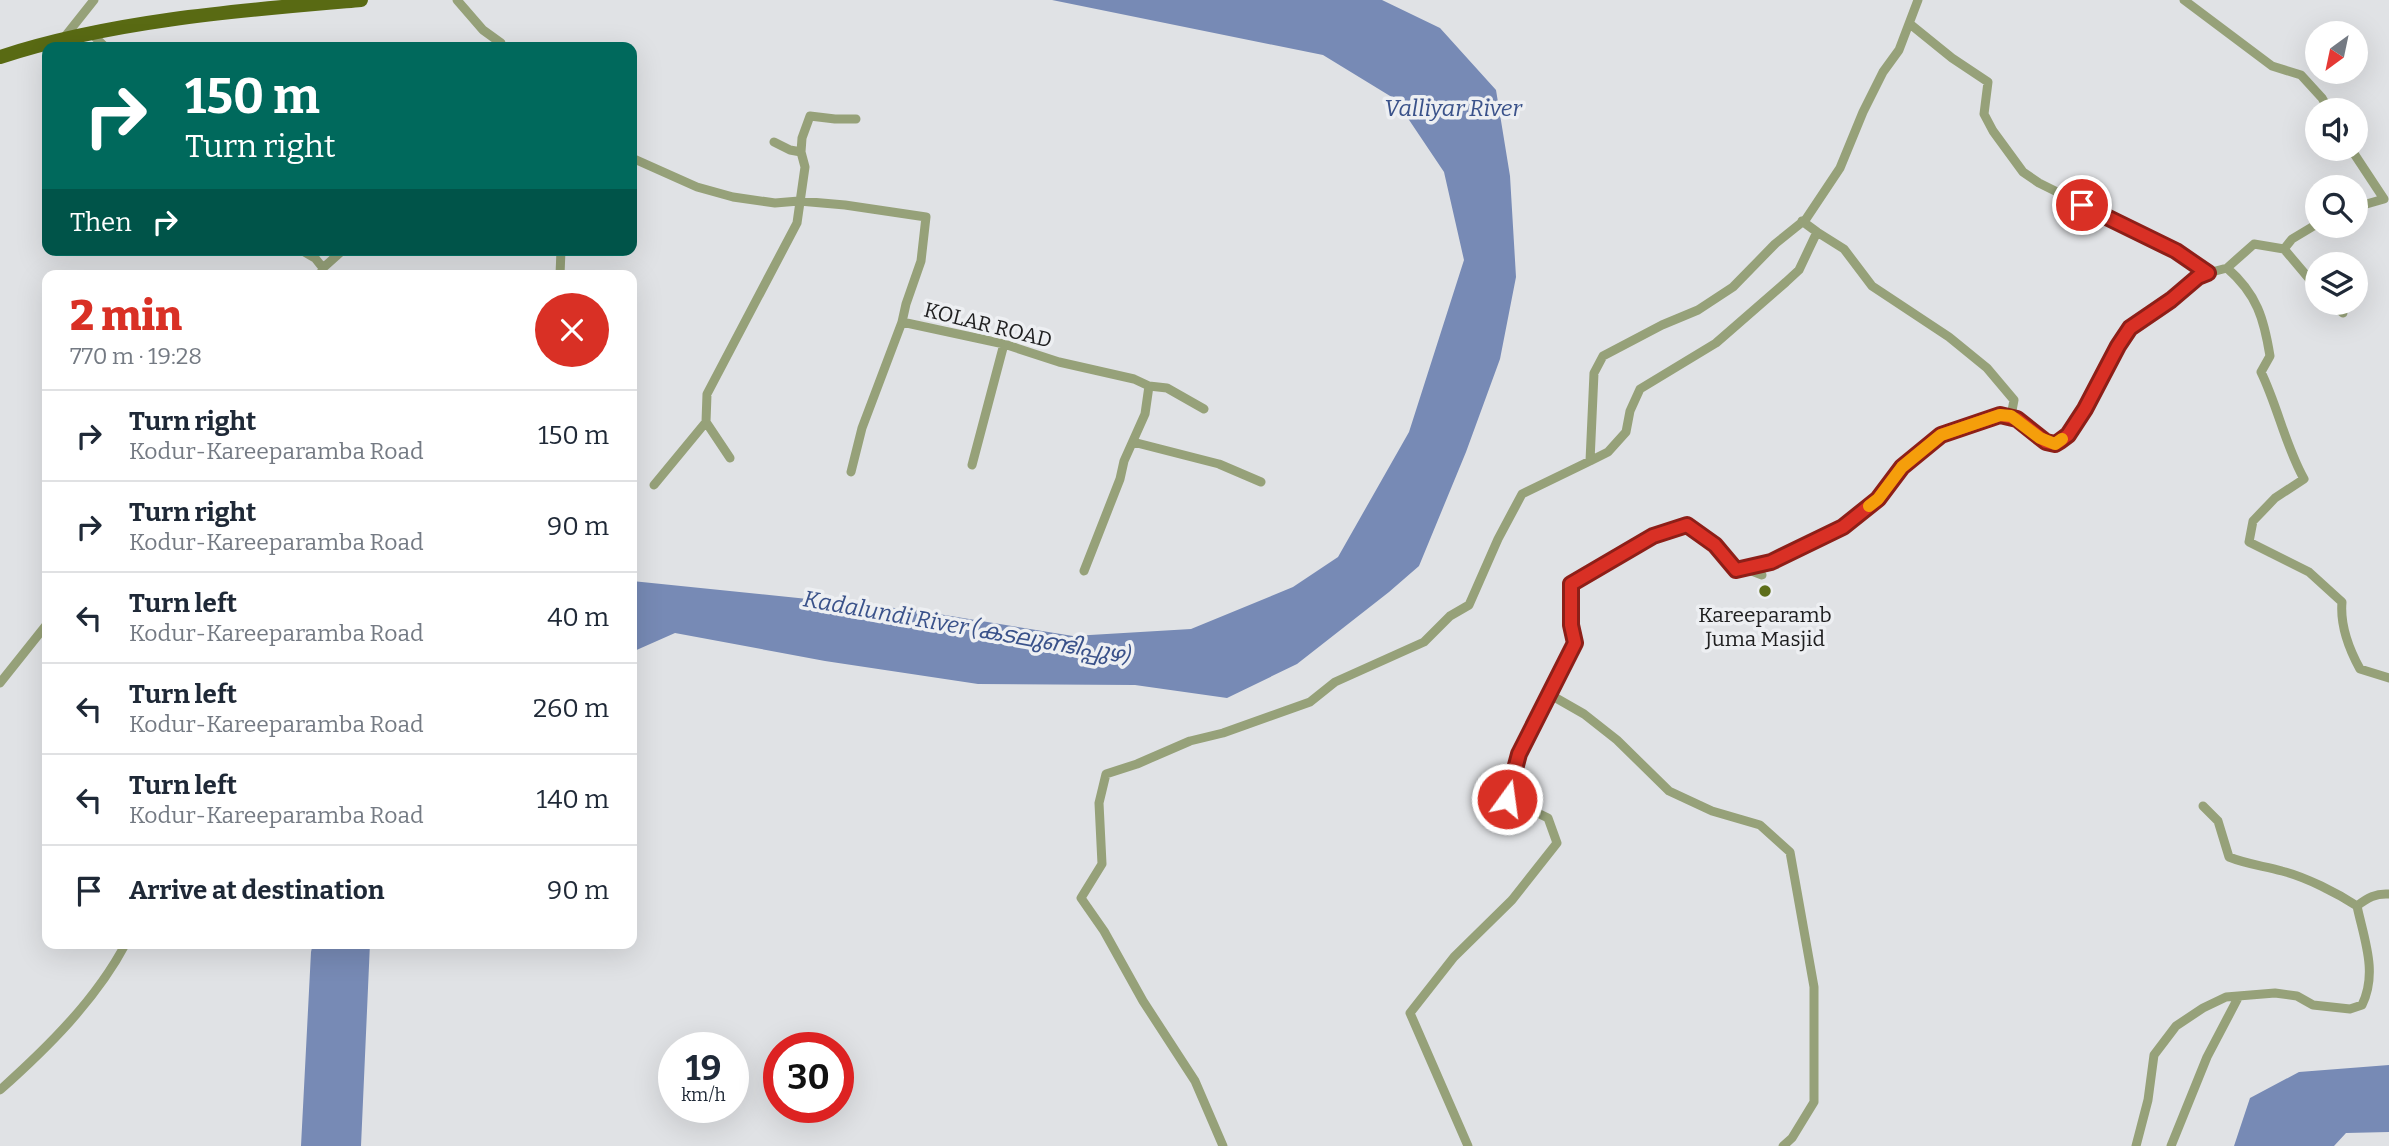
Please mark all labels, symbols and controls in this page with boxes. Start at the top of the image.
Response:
north arrow [2305,21,2368,84]
map controls [2305,21,2368,315]
text: 150 m [185,67,320,126]
icon: right [70,70,161,161]
water label: Valliyar River [1384,94,1523,122]
button: sound [2305,98,2368,161]
text: Turn right [185,127,336,165]
pin [2052,175,2112,235]
button: search [2305,175,2368,238]
icon: arrive [2063,186,2101,224]
icon: right [146,203,184,241]
text: Then [70,207,132,238]
button: layers [2305,252,2368,315]
text: 2 min [70,291,182,341]
button: close [535,293,609,367]
street label: KOLAR ROAD [921,297,1055,353]
text: 770 m · 19:28 [70,342,202,370]
text: Turn right [129,406,256,437]
icon: right [70,417,108,455]
text: 150 m [538,420,609,451]
text: Kodur-Kareeparamba Road [129,437,424,465]
text: Turn right [129,497,256,528]
icon: right [70,508,108,546]
text: 90 m [547,511,609,542]
text: Kodur-Kareeparamba Road [129,528,424,556]
marker: Kareeparamb Juma Masjid [1757,583,1773,599]
water label: Kadalundi River (കടലുണ്ടിപ്പുഴ) [801,584,1133,672]
text: Turn left [129,588,237,619]
icon: left [70,599,108,637]
text: 40 m [547,602,609,633]
place label: Kareeparamb Juma Masjid [1698,602,1832,652]
text: Kodur-Kareeparamba Road [129,619,424,647]
text: Turn left [129,679,237,710]
icon: left [70,690,108,728]
text: 260 m [533,693,609,724]
text: Kodur-Kareeparamba Road [129,710,424,738]
position arrow [1470,762,1544,836]
text: Turn left [129,770,237,801]
icon: left [70,781,108,819]
text: 140 m [537,784,609,815]
text: Kodur-Kareeparamba Road [129,801,424,829]
icon: arrive [70,872,108,910]
text: Arrive at destination [129,875,384,906]
text: 90 m [547,875,609,906]
speed limit sign: 30 [763,1032,854,1123]
text: 19 [686,1047,721,1089]
text: km/h [681,1084,726,1106]

